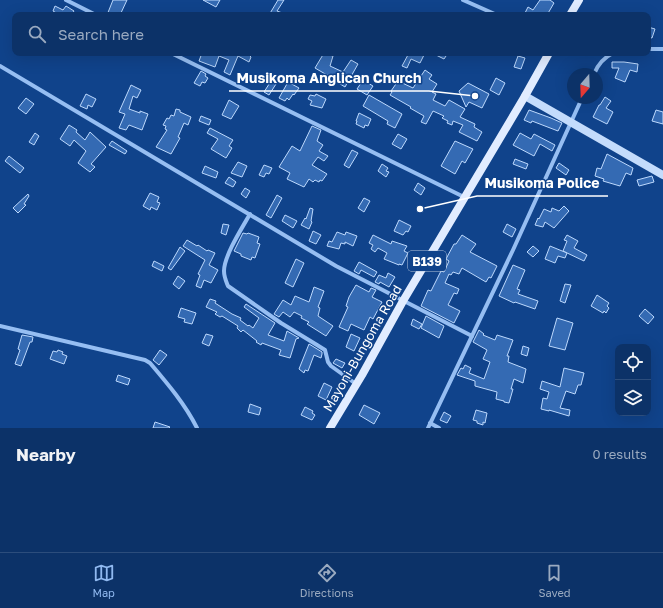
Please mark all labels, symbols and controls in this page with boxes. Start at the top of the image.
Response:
search box [12,12,651,56]
icon: search [26,23,48,45]
text: Search here [58,25,144,43]
callout: Musikoma Anglican Church [229,65,429,91]
north arrow [567,68,603,104]
text: Musikoma Anglican Church [237,69,421,86]
callout: Musikoma Police [477,170,608,196]
text: Musikoma Police [484,174,600,191]
road number: B139 [408,251,446,271]
street label: Mayoni-Bungoma Road [319,282,405,414]
map controls [615,344,651,416]
button: locate [615,344,651,380]
button: layers [615,380,651,416]
text: Nearby [16,444,76,465]
text: 0 results [592,446,647,462]
tab: Map [92,562,115,599]
tab: Directions [300,562,354,599]
tab: Saved [538,562,571,599]

